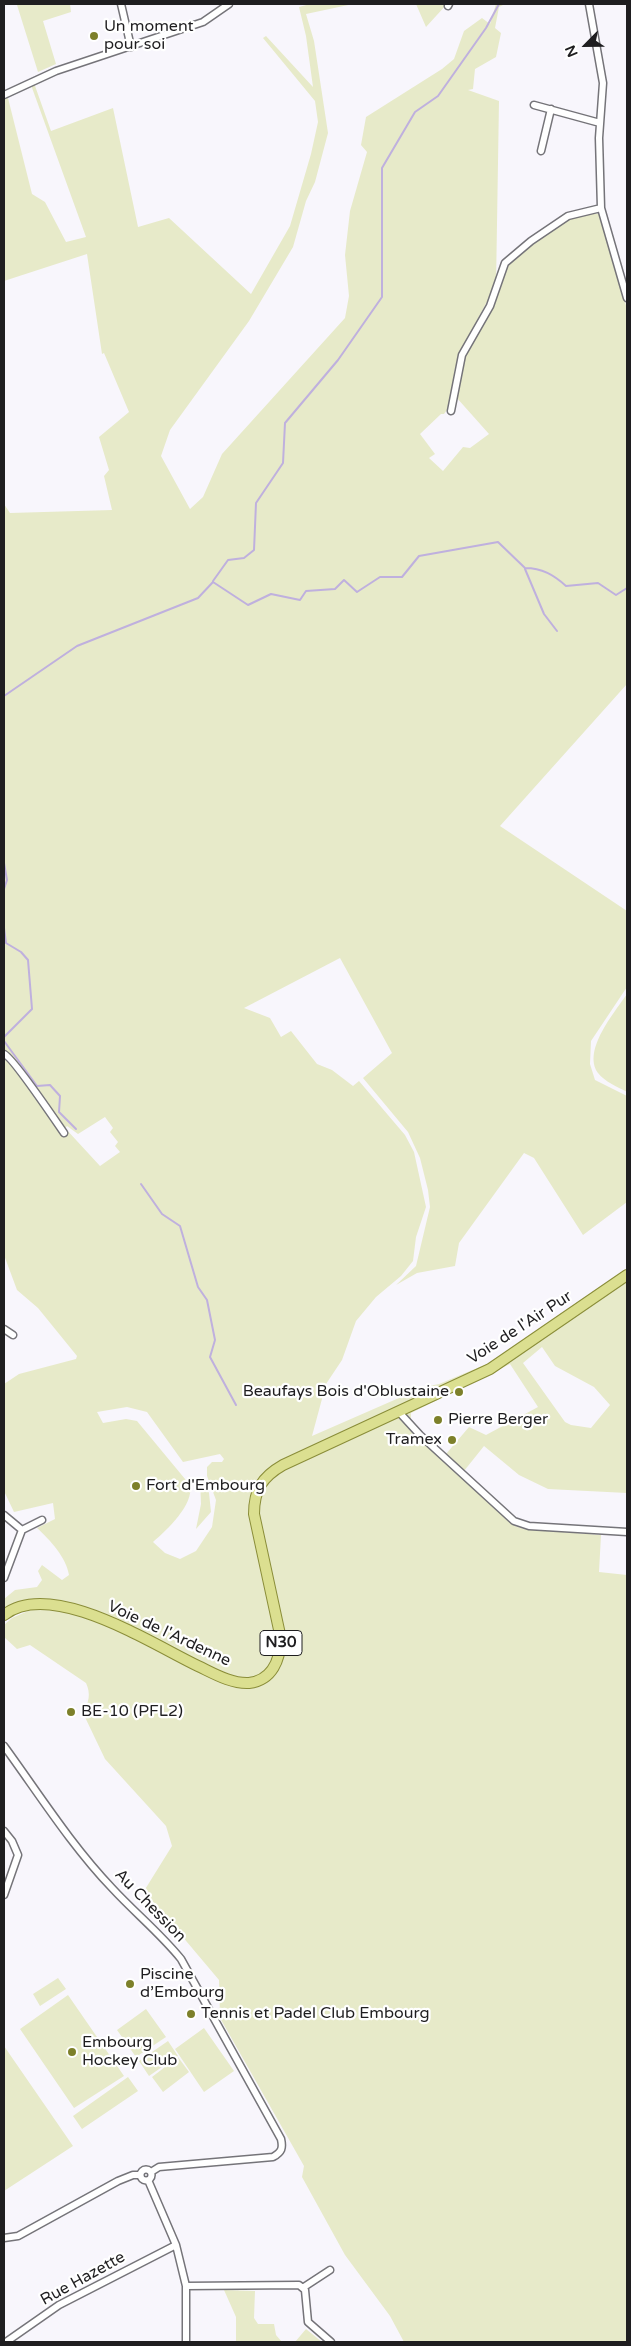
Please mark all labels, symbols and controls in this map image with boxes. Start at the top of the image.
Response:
place label: Un moment pour soi [104,17,194,55]
north arrow [561,20,611,70]
marker: Un moment pour soi [88,30,100,42]
text: N [562,43,582,60]
street label: Voie de l'Air Pur [464,1287,576,1369]
place label: Beaufays Bois d'Oblustaine [243,1382,449,1402]
marker: Beaufays Bois d'Oblustaine [453,1386,465,1398]
place label: Pierre Berger [448,1410,548,1430]
marker: Pierre Berger [432,1414,444,1426]
place label: Tramex [386,1430,442,1450]
marker: Tramex [446,1434,458,1446]
place label: Fort d'Embourg [146,1476,265,1496]
marker: Fort d'Embourg [130,1480,142,1492]
street label: Voie de l'Ardenne [104,1597,234,1671]
road number: N30 [260,1630,302,1656]
place label: BE-10 (PFL2) [81,1702,183,1722]
marker: BE-10 (PFL2) [65,1706,77,1718]
street label: Au Chession [110,1865,190,1947]
place label: Piscine d’Embourg [140,1965,224,2003]
marker: Piscine d’Embourg [124,1978,136,1990]
place label: Tennis et Padel Club Embourg [201,2004,429,2024]
marker: Tennis et Padel Club Embourg [185,2008,197,2020]
place label: Embourg Hockey Club [82,2033,177,2071]
marker: Embourg Hockey Club [66,2046,78,2058]
street label: Rue Hazette [37,2248,129,2310]

